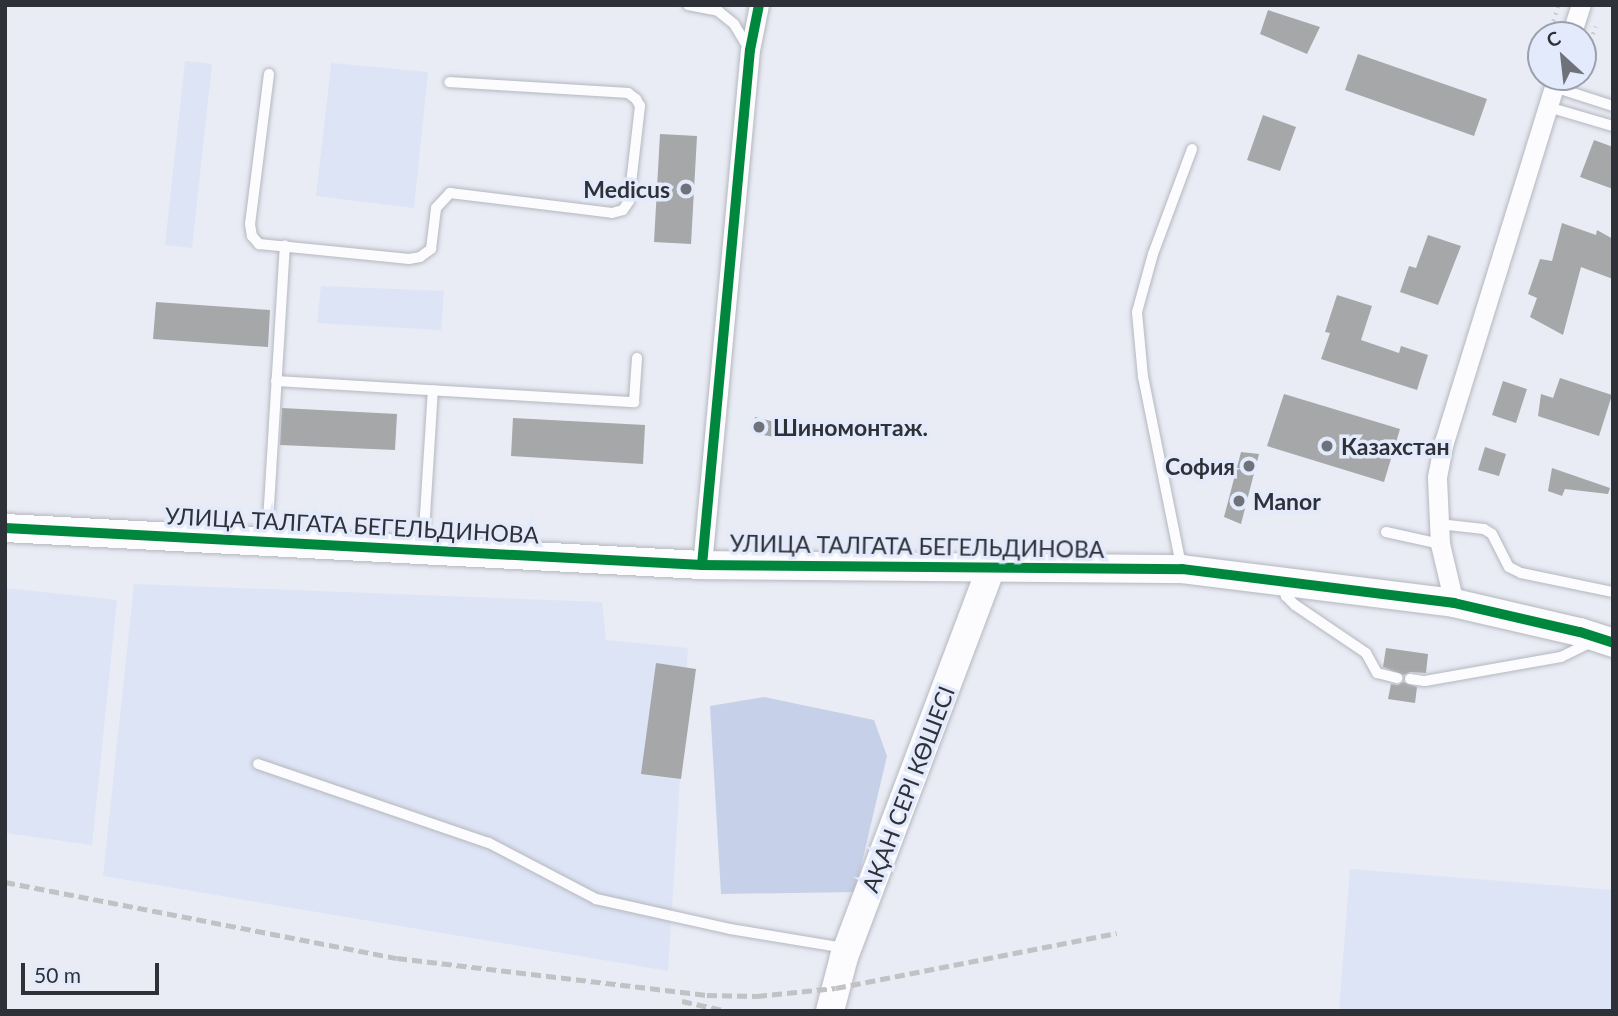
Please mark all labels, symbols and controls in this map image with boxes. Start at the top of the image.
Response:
north arrow [1527,21,1597,91]
text: С [1542,26,1564,52]
place label: Medicus [583,175,670,203]
marker: Medicus [676,179,696,199]
place label: Шиномонтаж. [773,413,928,441]
marker: Шиномонтаж. [751,419,767,435]
place label: Казахстан [1341,432,1450,460]
marker: Казахстан [1319,438,1335,454]
place label: София [1165,452,1235,480]
marker: София [1241,458,1257,474]
place label: Manor [1253,487,1321,515]
marker: Manor [1231,493,1247,509]
street label: УЛИЦА ТАЛГАТА БЕГЕЛЬДИНОВА [164,501,540,549]
street label: УЛИЦА ТАЛГАТА БЕГЕЛЬДИНОВА [730,529,1104,563]
street label: АҚАН СЕРІ КӨШЕСІ [856,682,960,896]
scale bar [24,950,163,994]
text: 50 m [34,962,81,987]

